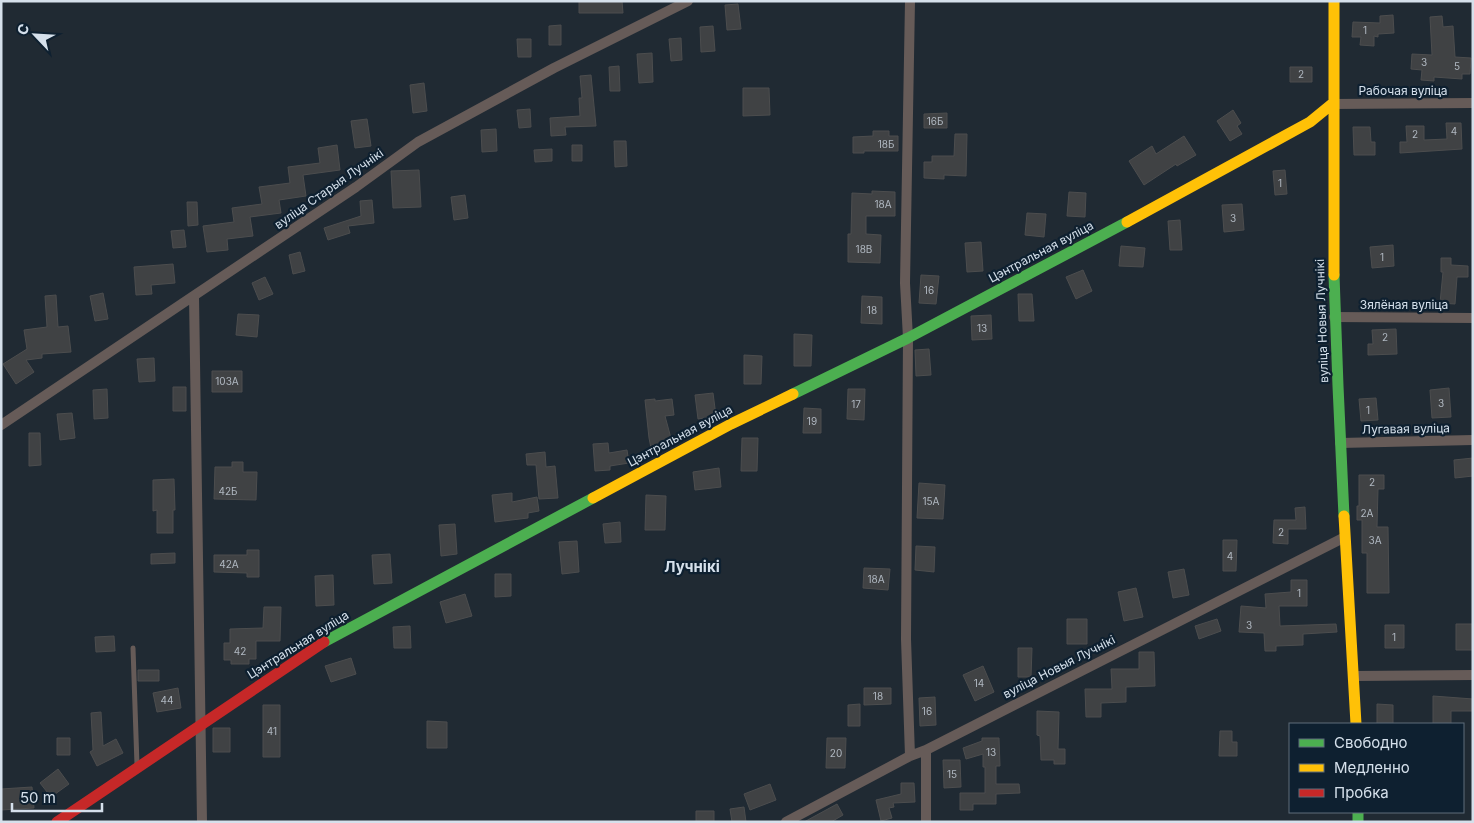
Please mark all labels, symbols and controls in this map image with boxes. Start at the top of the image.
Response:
north arrow [10,10,60,60]
text: С [13,21,33,38]
house number: 1 [1363,24,1367,36]
house number: 3 [1421,56,1427,68]
house number: 5 [1454,60,1460,72]
house number: 2 [1298,68,1304,80]
street label: Рабочая вуліца [1358,83,1448,98]
house number: 16Б [927,115,943,127]
house number: 4 [1451,125,1457,137]
house number: 2 [1412,128,1418,140]
house number: 18Б [878,138,894,150]
street label: вуліца Старыя Лучнікі [271,145,386,232]
house number: 1 [1278,177,1282,189]
house number: 18А [874,198,892,210]
house number: 3 [1230,212,1236,224]
street label: Цэнтральная вуліца [986,218,1096,286]
house number: 18В [856,243,872,255]
house number: 1 [1380,251,1384,263]
street label: вуліца Новыя Лучнікі [1312,259,1331,383]
house number: 16 [924,284,934,296]
street label: Зялёная вуліца [1360,297,1448,312]
house number: 18 [867,304,877,316]
house number: 13 [977,322,987,334]
house number: 2 [1382,331,1388,343]
house number: 103А [215,375,239,387]
house number: 3 [1438,397,1444,409]
house number: 17 [851,398,861,410]
street label: Цэнтральная вуліца [625,402,735,470]
house number: 1 [1366,404,1370,416]
house number: 19 [807,415,817,427]
street label: Лугавая вуліца [1362,420,1450,437]
house number: 2 [1369,476,1375,488]
house number: 42Б [218,485,238,497]
house number: 15А [922,495,940,507]
house number: 2А [1361,507,1374,519]
house number: 2 [1278,526,1284,538]
house number: 3А [1368,534,1382,546]
house number: 4 [1227,550,1233,562]
district label: Лучнікі [664,557,720,576]
house number: 42А [219,558,239,570]
house number: 18А [867,573,885,585]
house number: 1 [1297,587,1301,599]
street label: Цэнтральная вуліца [244,607,351,682]
house number: 3 [1246,619,1252,631]
house number: 1 [1392,631,1396,643]
street label: вуліца Новыя Лучнікі [1000,632,1117,701]
house number: 42 [234,645,246,657]
house number: 14 [974,677,984,689]
house number: 18 [873,690,883,702]
house number: 44 [161,694,173,706]
house number: 16 [922,705,932,717]
legend [1289,723,1464,813]
house number: 41 [267,725,277,737]
text: Свободно [1334,733,1408,752]
house number: 13 [986,746,996,758]
house number: 20 [830,747,842,759]
text: Медленно [1334,758,1410,777]
house number: 15 [947,768,957,780]
scale bar [12,780,102,812]
text: Пробка [1334,783,1389,802]
text: 50 m [20,788,56,807]

